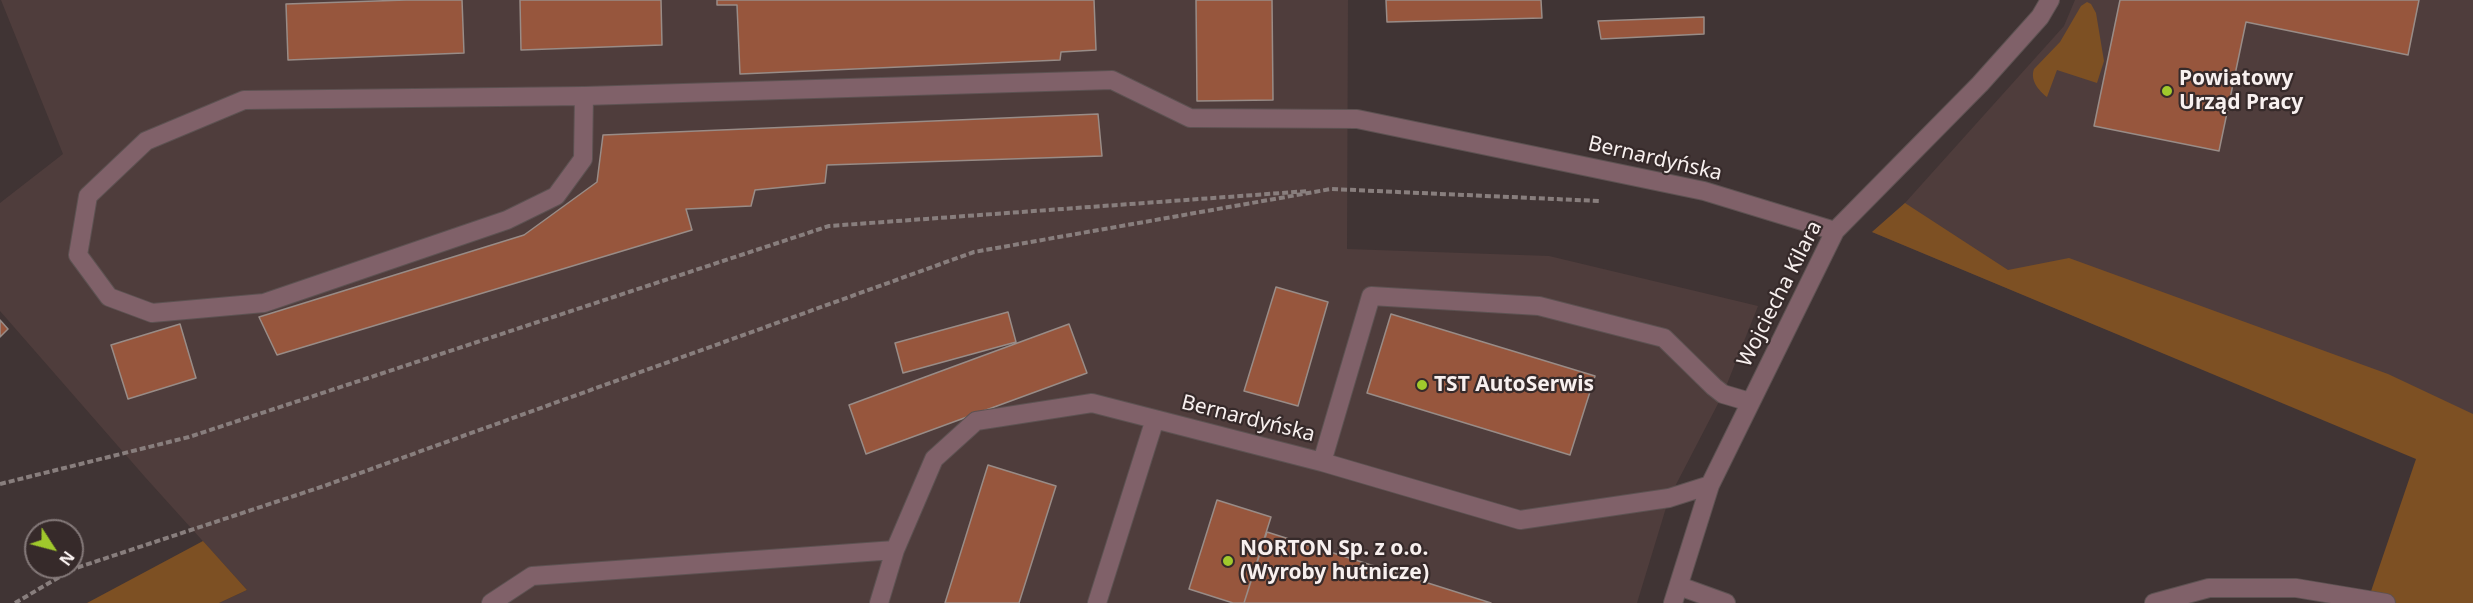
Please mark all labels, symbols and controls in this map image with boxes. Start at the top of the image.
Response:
place label: Powiatowy Urząd Pracy [2179,66,2303,116]
marker: Powiatowy Urząd Pracy [2160,84,2174,98]
street label: Bernardyńska [1586,131,1724,187]
street label: Wojciecha Kilara [1732,217,1828,371]
place label: TST AutoSerwis [1434,372,1594,398]
marker: TST AutoSerwis [1415,378,1429,392]
street label: Bernardyńska [1179,390,1317,448]
north arrow [24,519,84,579]
place label: NORTON Sp. z o.o. (Wyroby hutnicze) [1240,536,1429,586]
text: N [54,547,80,570]
marker: NORTON Sp. z o.o. (Wyroby hutnicze) [1221,554,1235,568]

